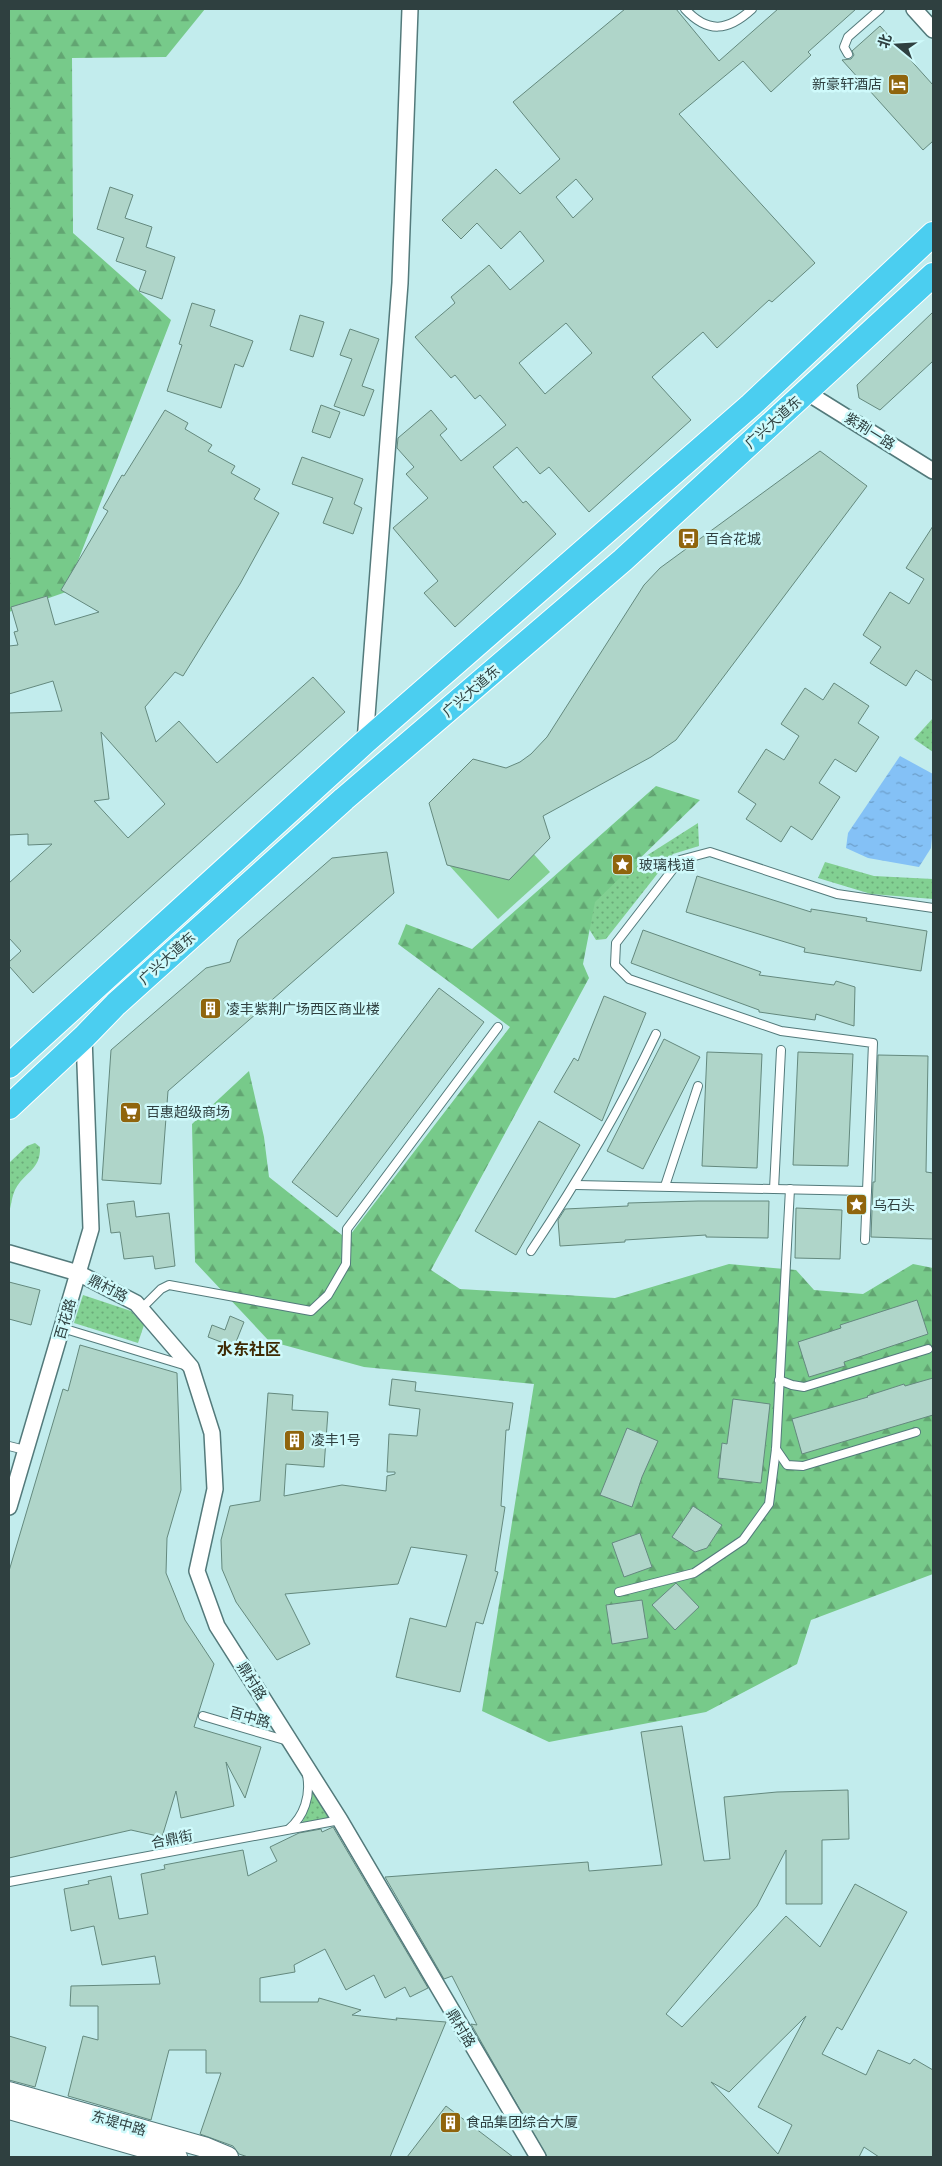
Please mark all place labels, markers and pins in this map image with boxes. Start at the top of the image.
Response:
hotel icon: 新豪轩酒店 [886,72,910,96]
place label: 新豪轩酒店 [812,76,882,92]
bus stop icon: 百合花城 [677,527,701,551]
place label: 百合花城 [705,531,761,547]
place icon: 玻璃栈道 [611,853,635,877]
place label: 玻璃栈道 [639,857,695,873]
building icon: 凌丰紫荆广场西区商业楼 [198,997,222,1021]
place label: 凌丰紫荆广场西区商业楼 [226,1001,380,1017]
supermarket icon: 百惠超级商场 [118,1100,142,1124]
place label: 百惠超级商场 [146,1104,230,1120]
place icon: 乌石头 [845,1193,869,1217]
place label: 乌石头 [873,1197,915,1213]
building icon: 凌丰1号 [283,1428,307,1452]
place label: 凌丰1号 [311,1432,361,1448]
building icon: 食品集团综合大厦 [438,2110,462,2134]
place label: 食品集团综合大厦 [466,2114,578,2130]

